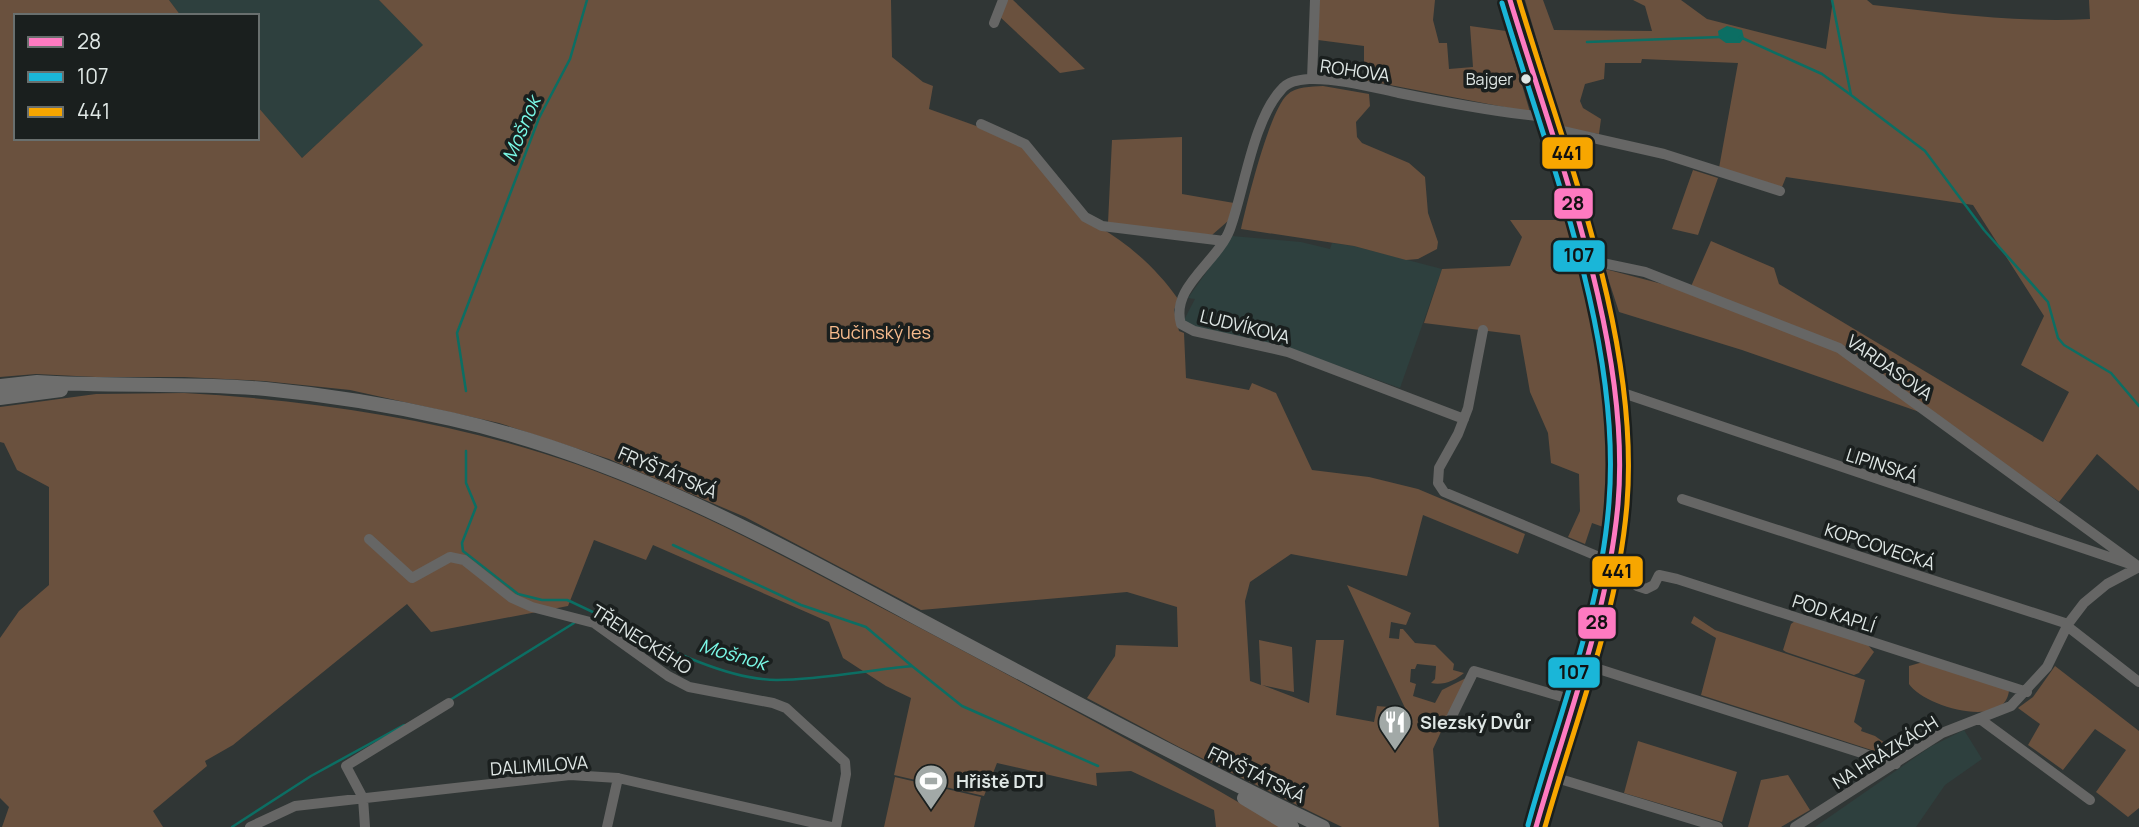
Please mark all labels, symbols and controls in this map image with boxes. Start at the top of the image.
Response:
legend [14,14,259,140]
text: 28 [77,27,101,55]
street label: ROHOVA [1319,53,1392,87]
text: 107 [77,62,109,90]
place label: Bajger [1466,68,1513,90]
marker: Bajger [1519,72,1533,86]
water label: Mošnok [496,90,547,166]
text: 441 [77,97,110,125]
line badge: 441 [1541,136,1594,170]
text: 441 [1551,140,1583,166]
line badge: 28 [1553,187,1594,220]
text: 28 [1562,190,1584,216]
line badge: 107 [1552,239,1606,273]
text: 107 [1564,242,1594,268]
street label: LUDVÍKOVA [1197,303,1293,349]
park label: Bučinský les [829,320,931,344]
street label: VARDASOVA [1842,329,1938,406]
street label: FRYŠTÁTSKÁ [615,440,722,504]
street label: LIPINSKÁ [1843,442,1921,488]
street label: KOPCOVECKÁ [1822,517,1939,575]
line badge: 441 [1591,555,1644,588]
text: 441 [1601,558,1633,584]
street label: POD KAPLÍ [1789,588,1879,638]
street label: TŘENECKÉHO [587,599,697,679]
line badge: 28 [1577,606,1617,640]
text: 28 [1586,609,1608,635]
water label: Mošnok [696,632,772,677]
line badge: 107 [1547,656,1601,689]
text: 107 [1559,659,1589,685]
restaurant icon: Slezský Dvůr [1376,703,1414,752]
place label: Slezský Dvůr [1420,710,1531,734]
street label: NA HRÁZKÁCH [1828,710,1942,794]
street label: FRYŠTÁTSKÁ [1204,740,1310,808]
street label: DALIMILOVA [489,750,589,780]
sports icon: Hřiště DTJ [912,762,950,811]
place label: Hřiště DTJ [956,769,1044,793]

